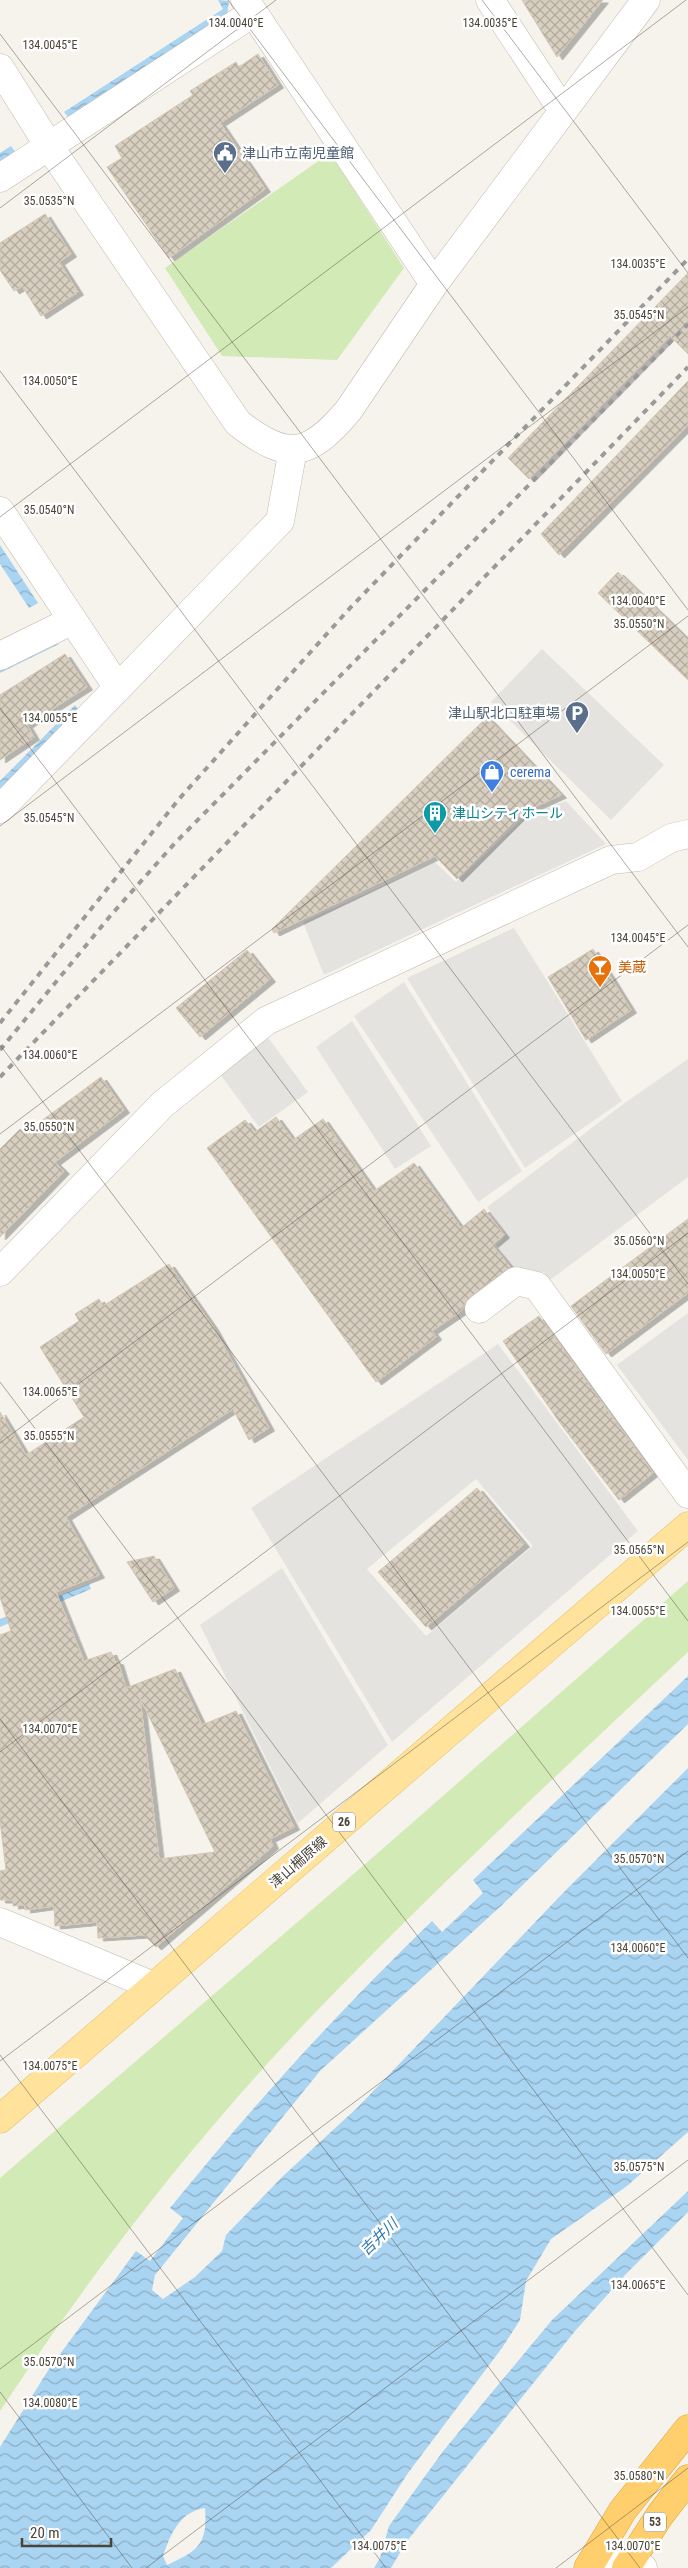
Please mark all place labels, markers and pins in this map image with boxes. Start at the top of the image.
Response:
public building icon: 津山市立南児童館 [212,140,238,174]
place label: 津山市立南児童館 [242,145,354,161]
parking icon: 津山駅北口駐車場 [564,700,590,734]
place label: 津山駅北口駐車場 [448,705,560,721]
shop icon: cerema [479,759,505,793]
place label: cerema [510,764,551,780]
building icon: 津山シティホール [422,800,448,834]
place label: 津山シティホール [452,805,563,821]
bar icon: 美蔵 [587,954,613,988]
place label: 美蔵 [618,959,646,975]

